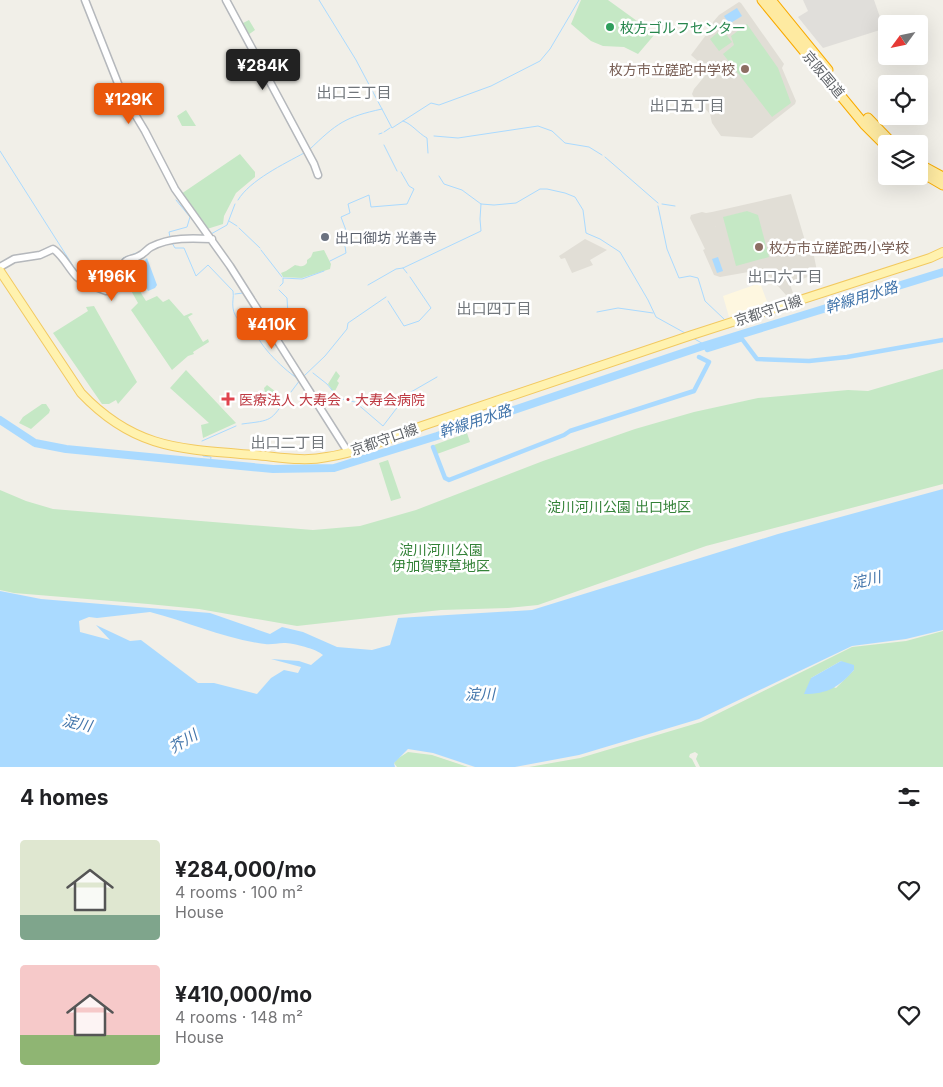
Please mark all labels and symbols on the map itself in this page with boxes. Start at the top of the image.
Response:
north arrow [878,15,928,65]
place label: 枚方ゴルフセンター [620,19,746,36]
marker: 枚方ゴルフセンター [604,21,616,33]
street label: 京阪国道 [799,47,849,101]
pin: ¥284K [228,48,298,91]
place label: 枚方市立蹉跎中学校 [609,61,735,78]
marker: 枚方市立蹉跎中学校 [739,63,751,75]
pin: ¥129K [94,82,164,125]
district label: 出口三丁目 [316,83,392,102]
district label: 出口五丁目 [649,96,725,115]
place label: 出口御坊 光善寺 [335,229,437,246]
marker: 出口御坊 光善寺 [319,231,331,243]
place label: 枚方市立蹉跎西小学校 [769,239,909,256]
marker: 枚方市立蹉跎西小学校 [753,241,765,253]
pin: ¥196K [77,260,147,302]
district label: 出口六丁目 [747,267,823,286]
water label: 幹線用水路 [822,276,902,317]
street label: 京都守口線 [732,291,804,329]
district label: 出口四丁目 [456,299,532,318]
pin: ¥410K [237,308,307,350]
place label: 医療法人 大寿会・大寿会病院 [239,391,425,408]
marker: 医療法人 大寿会・大寿会病院 [221,392,235,406]
water label: 幹線用水路 [436,400,515,442]
street label: 京都守口線 [348,420,420,458]
district label: 出口二丁目 [250,433,326,452]
park label: 淀川河川公園 出口地区 [547,498,691,515]
park label: 淀川河川公園 伊加賀野草地区 [392,541,490,574]
water label: 淀川 [849,567,885,593]
water label: 淀川 [465,684,497,704]
water label: 淀川 [60,711,96,736]
water label: 芥川 [165,724,202,757]

